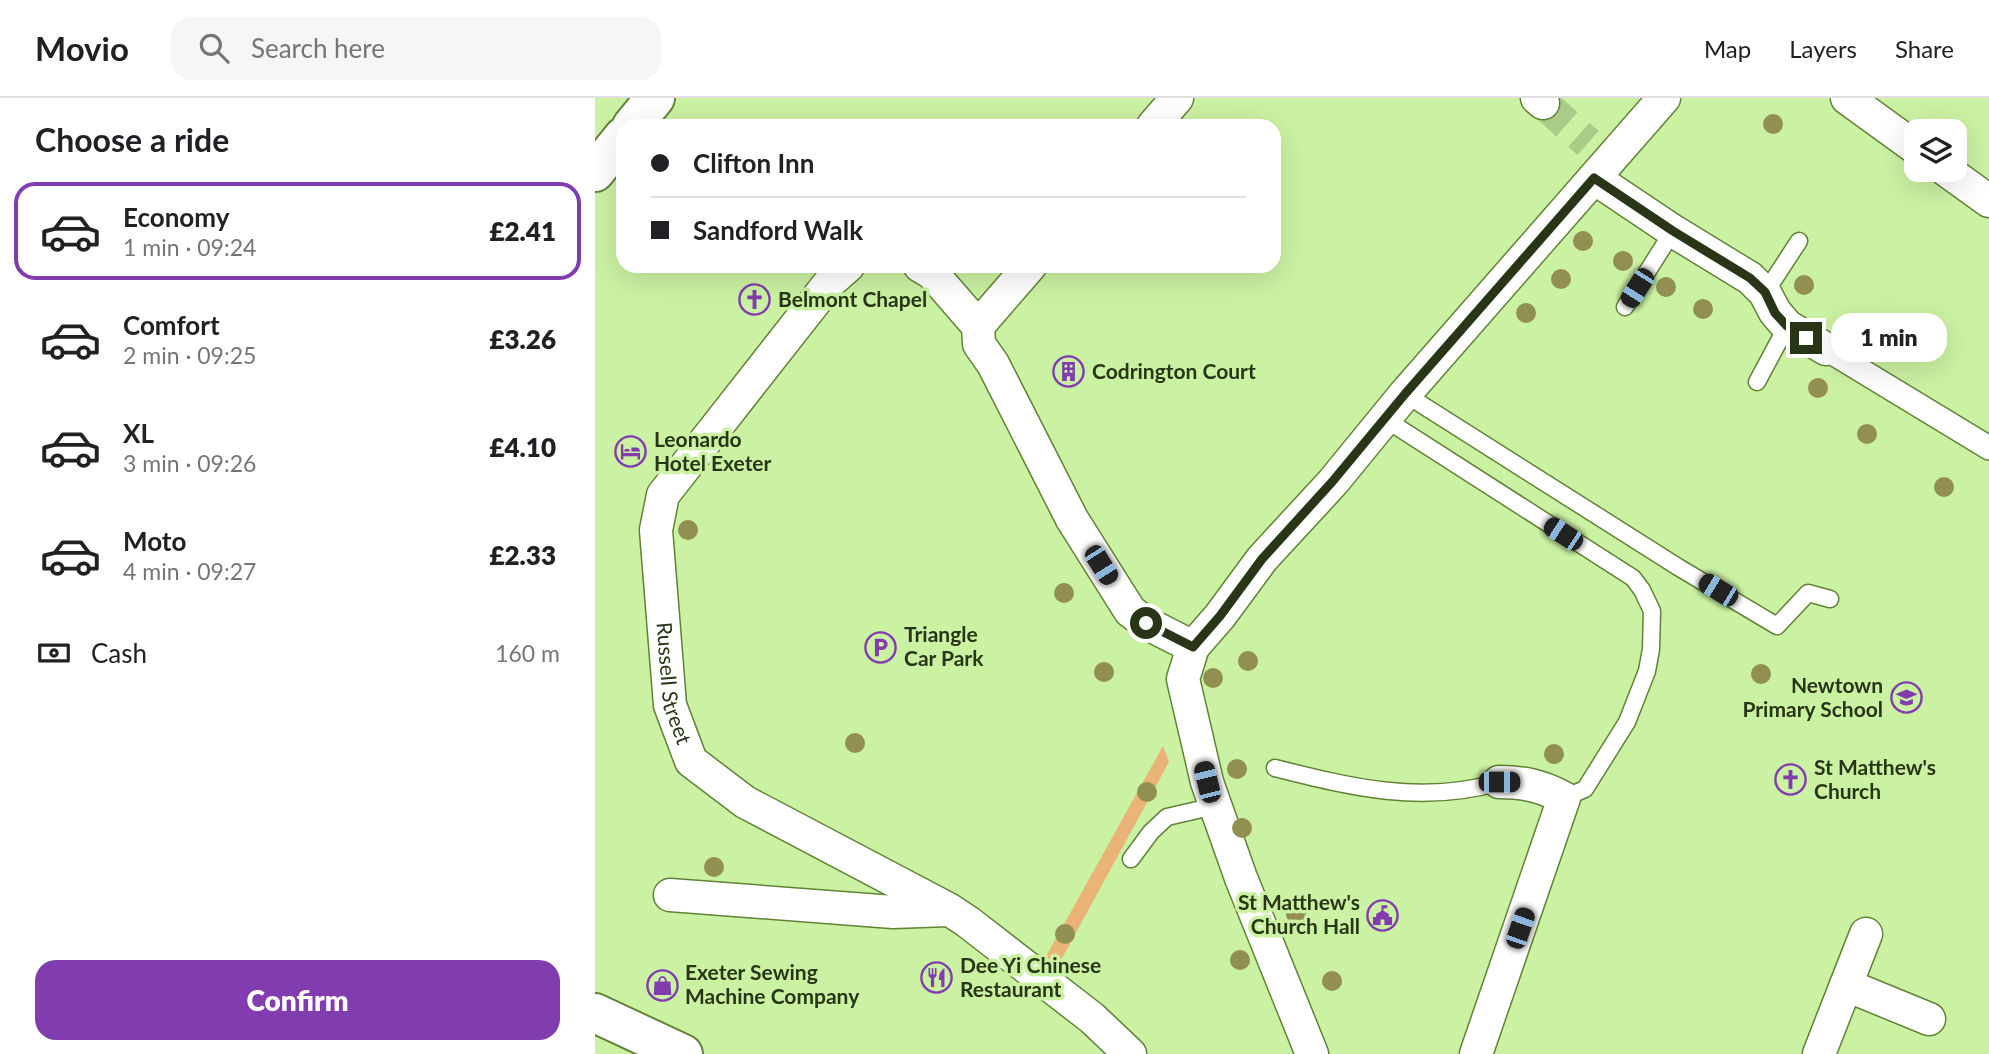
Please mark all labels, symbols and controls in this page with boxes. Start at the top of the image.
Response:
search box [171,17,661,80]
text: Movio [35,28,129,68]
icon: search [195,29,233,67]
text: Search here [251,32,385,64]
text: Map [1704,34,1751,63]
text: Layers [1789,34,1857,63]
text: Share [1895,34,1954,63]
map controls [1904,119,1967,182]
button: layers [1904,119,1967,182]
text: Choose a ride [35,120,229,159]
text: Clifton Inn [693,147,814,179]
icon: car [39,200,102,263]
text: Economy [123,201,229,233]
text: Sandford Walk [693,214,863,246]
text: £2.41 [489,215,556,247]
text: 1 min · 09:24 [123,233,256,261]
car [1617,265,1658,311]
church icon: Belmont Chapel [738,283,772,317]
place label: Belmont Chapel [778,286,927,311]
icon: car [39,308,102,371]
text: Comfort [123,309,220,341]
callout: 1 min [1831,314,1946,362]
route end [1790,322,1822,354]
text: £3.26 [489,323,556,355]
text: 1 min [1860,323,1918,351]
text: 2 min · 09:25 [123,341,256,369]
building icon: Codrington Court [1052,355,1086,389]
place label: Codrington Court [1092,358,1256,383]
icon: car [39,416,102,479]
text: XL [123,417,154,449]
place label: Leonardo Hotel Exeter [654,426,772,475]
text: £4.10 [489,431,556,463]
hotel icon: Leonardo Hotel Exeter [614,435,648,469]
text: 3 min · 09:26 [123,449,256,477]
car [1540,514,1587,554]
icon: car [39,524,102,587]
text: Moto [123,525,186,557]
text: £2.33 [489,539,556,571]
car [1081,542,1122,588]
text: 4 min · 09:27 [123,557,256,585]
car [1695,570,1742,610]
route start [1130,607,1162,639]
street label: Russell Street [652,621,698,748]
place label: Triangle Car Park [904,621,984,670]
parking icon: Triangle Car Park [864,630,898,664]
icon: cash [35,634,73,672]
text: Cash [91,637,147,669]
text: 160 m [495,639,560,667]
place label: Newtown Primary School [1742,672,1883,721]
school or university icon: Newtown Primary School [1889,681,1923,715]
place label: St Matthew's Church [1814,754,1936,803]
car [1192,759,1223,805]
church icon: St Matthew's Church [1774,763,1808,797]
car [1479,772,1521,793]
place label: St Matthew's Church Hall [1238,889,1360,938]
public building icon: St Matthew's Church Hall [1366,898,1400,932]
car [1504,905,1537,951]
place label: Dee Yi Chinese Restaurant [960,952,1101,1001]
place label: Exeter Sewing Machine Company [685,959,860,1008]
button: Confirm [35,960,560,1040]
restaurant icon: Dee Yi Chinese Restaurant [920,961,954,995]
shop icon: Exeter Sewing Machine Company [645,968,679,1002]

